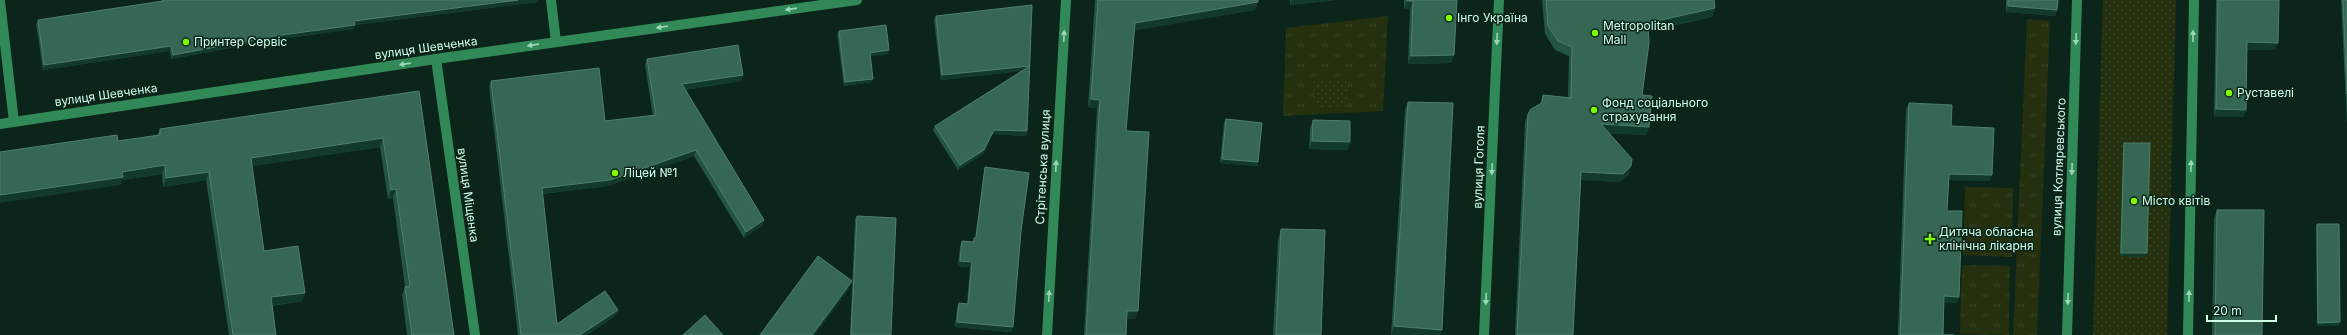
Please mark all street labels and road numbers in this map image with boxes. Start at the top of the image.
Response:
street label: вулиця Шевченка [374,33,478,62]
street label: вулиця Шевченка [54,80,158,109]
street label: вулиця Котляревського [2049,98,2068,236]
street label: Стрітенська вулиця [1032,109,1053,225]
street label: вулиця Гоголя [1470,125,1487,209]
street label: вулиця Міщенка [454,147,483,243]

